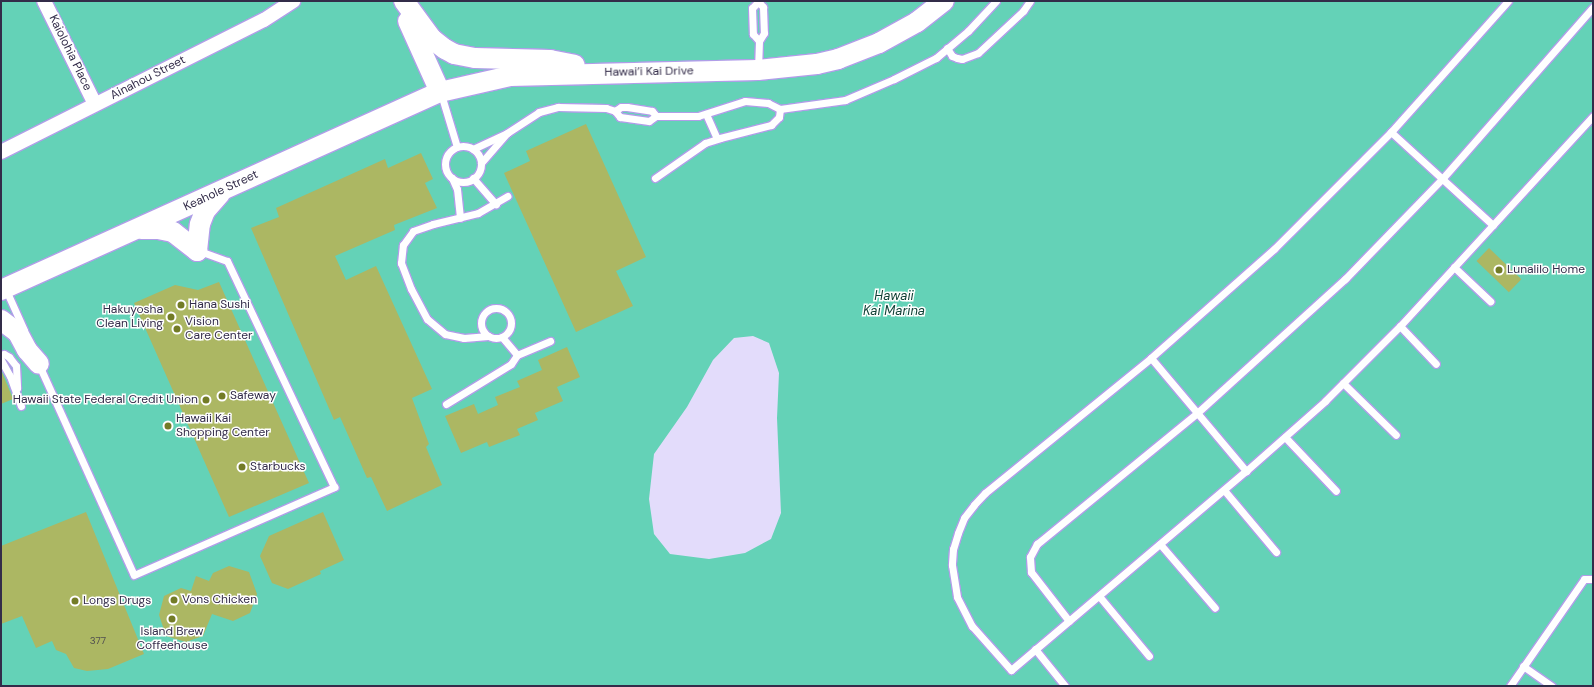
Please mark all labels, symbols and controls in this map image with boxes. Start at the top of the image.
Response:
street label: Kaiolohia Place [45,13,95,93]
street label: Ainahou Street [108,53,188,103]
street label: Hawai’i Kai Drive [604,64,694,80]
street label: Keahole Street [181,167,261,215]
place label: Lunalilo Home [1507,263,1585,277]
marker: Lunalilo Home [1494,265,1504,275]
water label: Hawaii Kai Marina [863,289,925,320]
place label: Hana Sushi [189,298,250,312]
marker: Hana Sushi [176,300,186,310]
place label: Hakuyosha Clean Living [96,303,163,331]
marker: Hakuyosha Clean Living [166,312,176,322]
place label: Vision Care Center [185,315,252,343]
marker: Vision Care Center [172,324,182,334]
place label: Safeway [230,389,276,403]
marker: Safeway [217,391,227,401]
place label: Hawaii State Federal Credit Union [13,393,198,407]
marker: Hawaii State Federal Credit Union [201,395,211,405]
place label: Hawaii Kai Shopping Center [176,412,270,440]
marker: Hawaii Kai Shopping Center [163,421,173,431]
place label: Starbucks [250,460,306,474]
marker: Starbucks [237,462,247,472]
place label: Vons Chicken [182,593,257,607]
place label: Longs Drugs [83,594,151,608]
marker: Vons Chicken [169,595,179,605]
marker: Longs Drugs [70,596,80,606]
marker: Island Brew Coffeehouse [167,614,177,624]
place label: Island Brew Coffeehouse [136,625,208,653]
house number: 377 [90,635,106,647]

